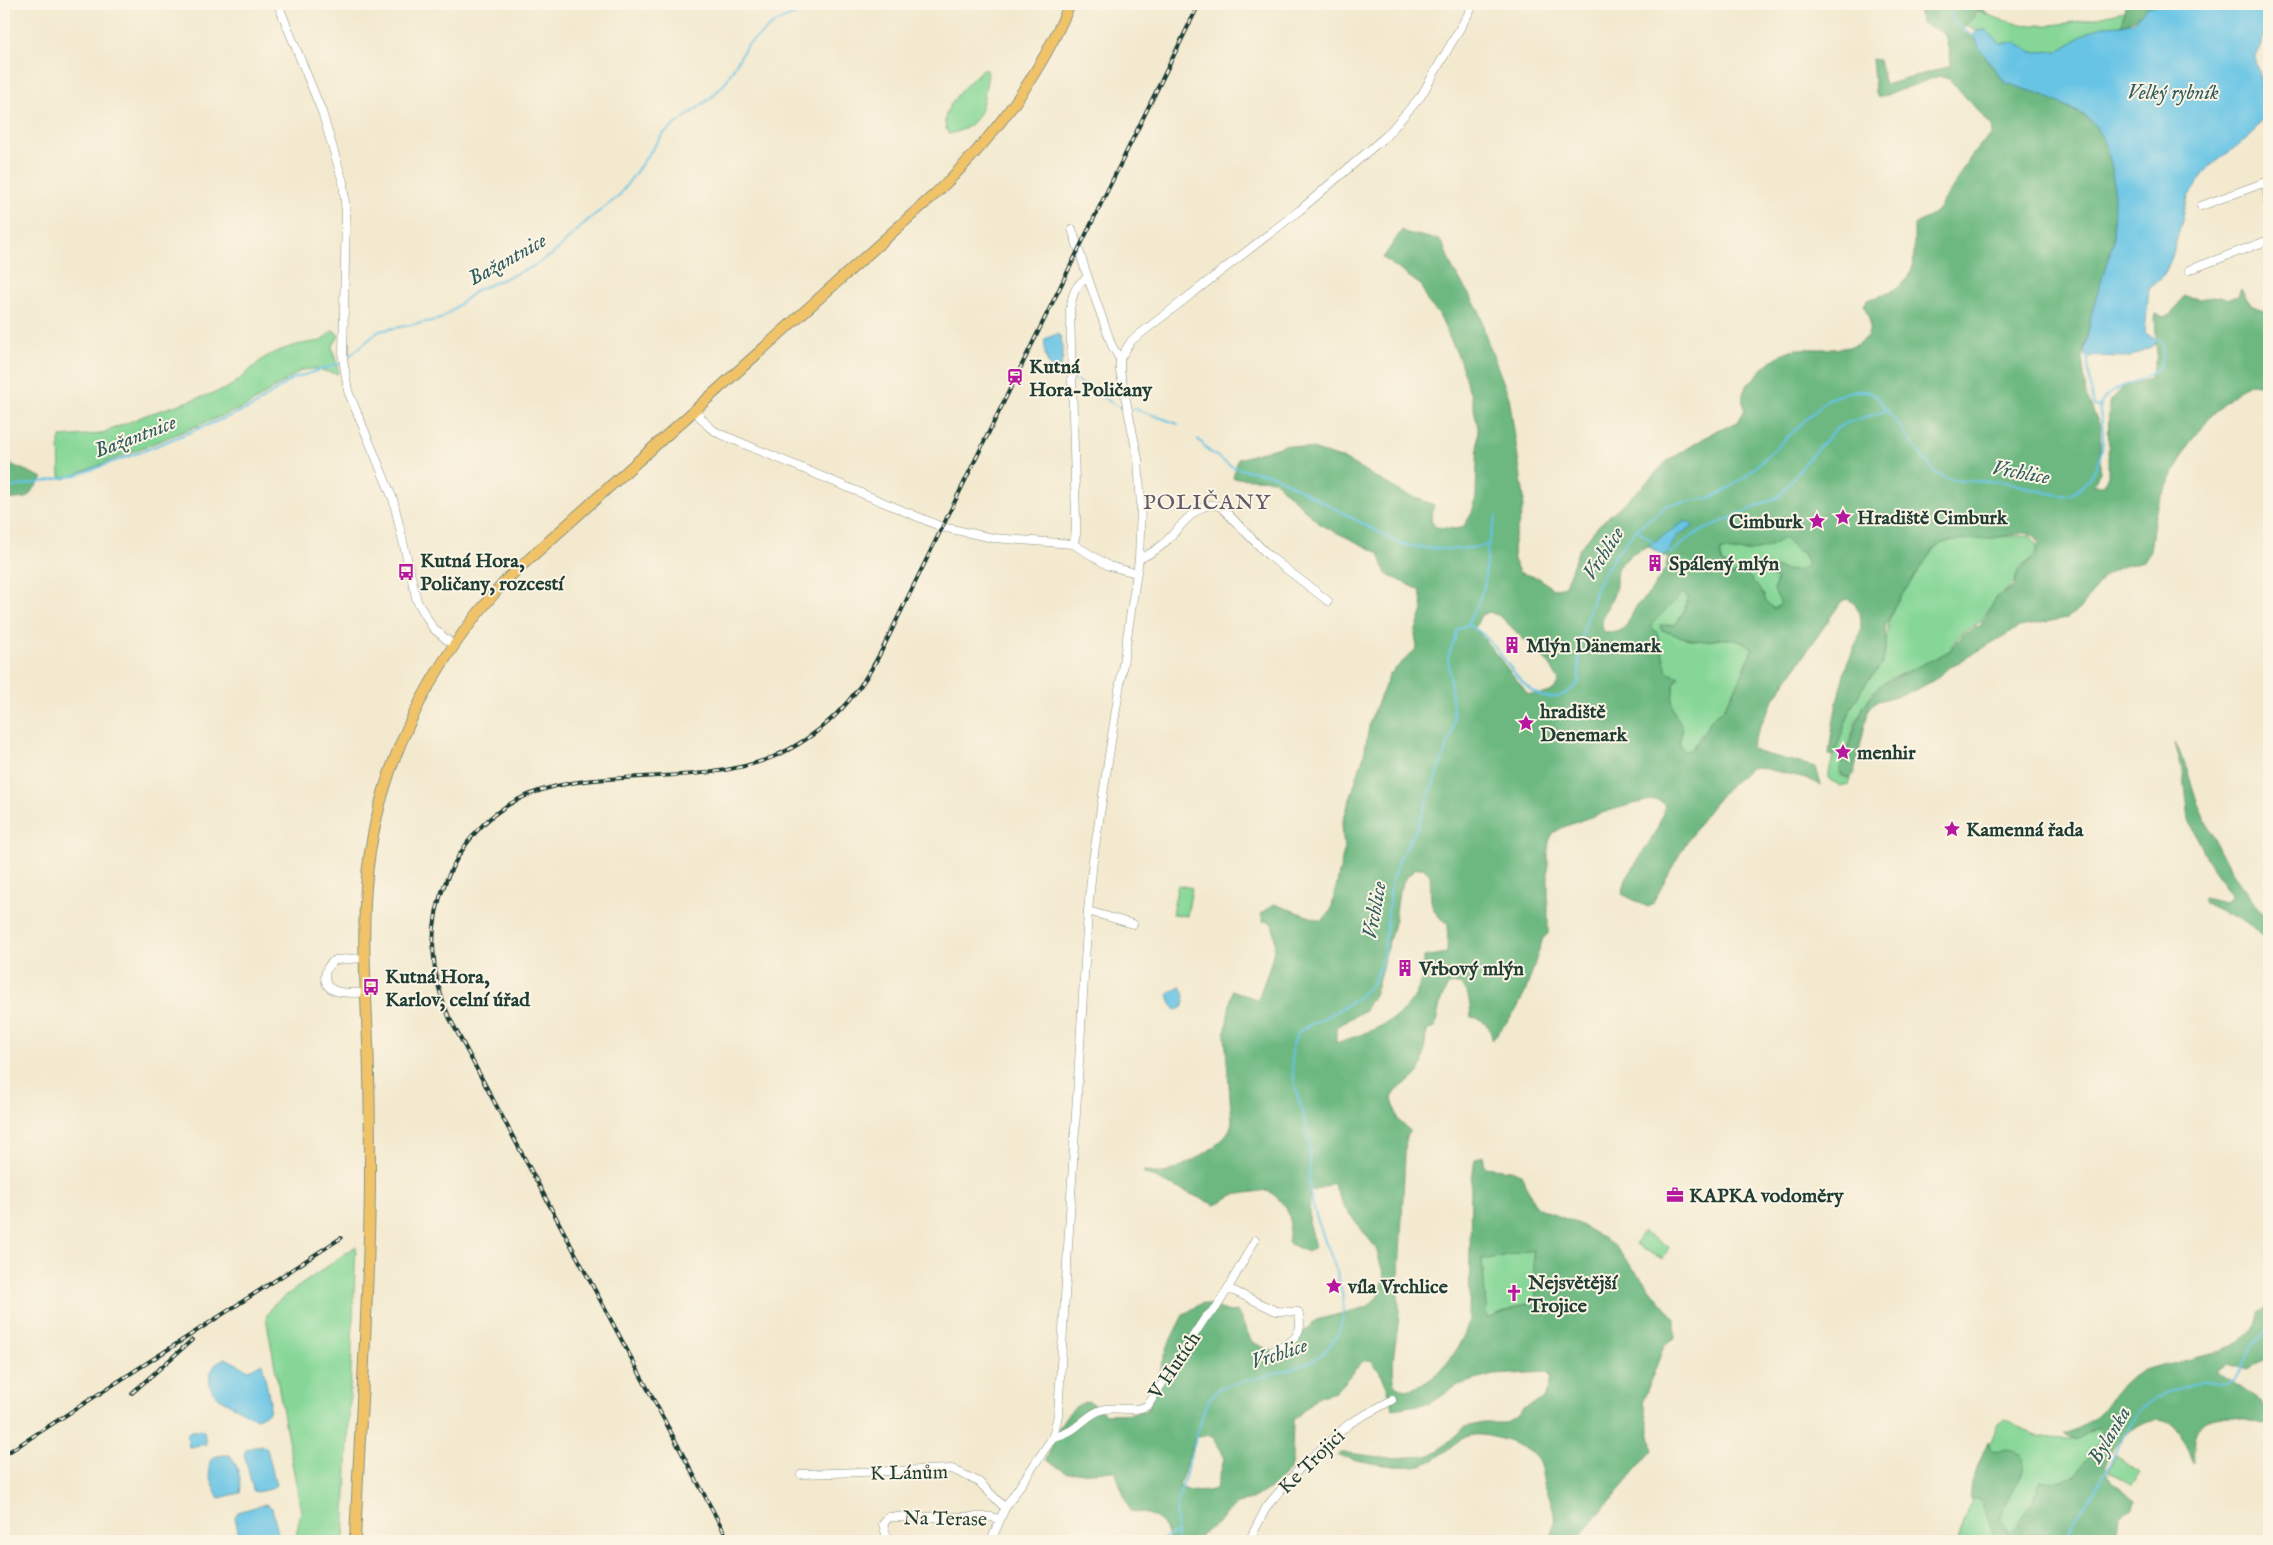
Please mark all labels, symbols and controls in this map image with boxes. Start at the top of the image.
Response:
water label: Velký rybník [2127,80,2219,107]
water label: Bažantnice [464,228,552,293]
place label: Kutná Hora-Poličany [1029,355,1153,403]
station icon: Kutná Hora-Poličany [1005,367,1025,387]
water label: Bažantnice [91,409,180,465]
water label: Vrchlice [1990,455,2052,492]
district label: POLIČANY [1143,489,1271,517]
place label: Hradiště Cimburk [1857,506,2009,531]
place icon: Hradiště Cimburk [1833,507,1853,527]
place label: Cimburk [1729,510,1804,535]
place icon: Cimburk [1807,511,1827,531]
water label: Vrchlice [1577,522,1631,585]
place label: Kutná Hora, Poličany, rozcestí [420,549,565,597]
place label: Spálený mlýn [1669,552,1780,577]
building icon: Spálený mlýn [1645,553,1665,573]
bus stop icon: Kutná Hora, Poličany, rozcestí [396,562,416,582]
place label: Mlýn Dänemark [1526,634,1663,659]
building icon: Mlýn Dänemark [1502,635,1522,655]
place label: hradiště Denemark [1539,700,1628,748]
place icon: hradiště Denemark [1516,713,1536,733]
place label: menhir [1857,741,1916,766]
place icon: menhir [1833,742,1853,762]
place label: Kamenná řada [1966,818,2084,843]
place icon: Kamenná řada [1942,819,1962,839]
water label: Vrchlice [1357,879,1394,941]
place label: Vrbový mlýn [1418,957,1524,982]
building icon: Vrbový mlýn [1395,958,1415,978]
place label: Kutná Hora, Karlov, celní úřad [385,965,531,1013]
bus stop icon: Kutná Hora, Karlov, celní úřad [361,977,381,997]
place label: KAPKA vodoměry [1689,1184,1845,1209]
office icon: KAPKA vodoměry [1665,1185,1685,1205]
place label: Nejsvětější Trojice [1527,1271,1619,1319]
place label: víla Vrchlice [1347,1275,1449,1300]
place icon: víla Vrchlice [1324,1276,1344,1296]
church icon: Nejsvětější Trojice [1504,1283,1524,1303]
street label: V Hutích [1143,1327,1207,1405]
water label: Vrchlice [1248,1333,1311,1376]
water label: Bylanka [2083,1402,2138,1470]
street label: Ke Trojici [1273,1424,1351,1500]
street label: K Lánům [870,1460,948,1487]
street label: Na Terase [903,1506,987,1533]

